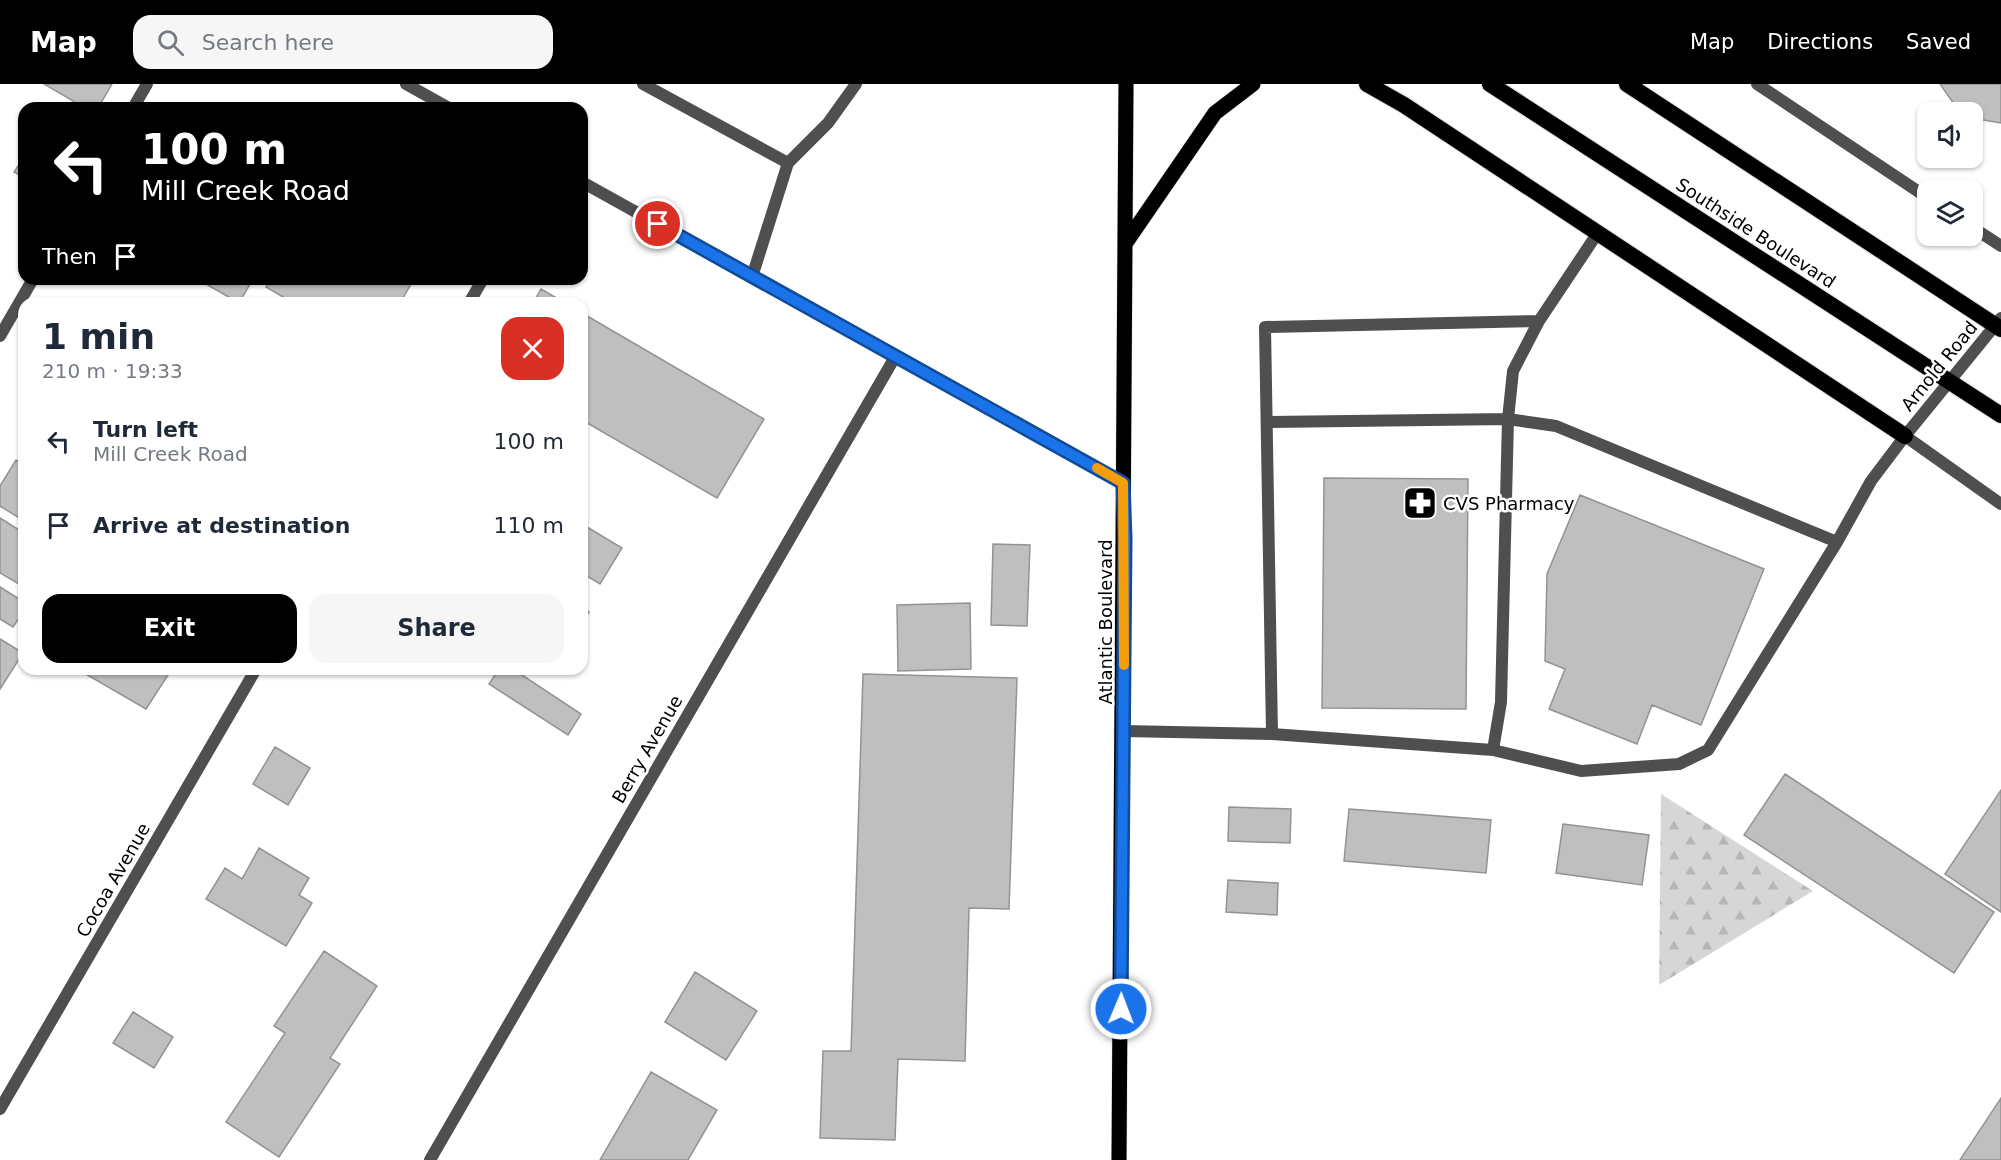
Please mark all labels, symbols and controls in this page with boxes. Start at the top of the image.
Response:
search box [133,15,553,69]
text: Map [30,26,97,59]
icon: search [154,26,187,59]
text: Search here [202,30,334,55]
text: Map [1690,30,1734,54]
text: Directions [1767,30,1873,54]
text: Saved [1906,30,1971,54]
map controls [1917,102,1983,246]
button: sound [1917,102,1983,168]
text: 100 m [141,125,287,174]
icon: left [42,126,120,204]
street label: Southside Boulevard [1672,174,1840,292]
text: Mill Creek Road [141,175,350,206]
button: layers [1917,180,1983,246]
pin [632,198,683,249]
icon: arrive [641,207,674,240]
icon: arrive [109,240,142,273]
text: Then [42,244,97,269]
text: 1 min [42,316,155,357]
button: close [501,317,564,380]
street label: Arnold Road [1896,317,1982,415]
text: 210 m · 19:33 [42,359,183,383]
text: Turn left [93,417,198,442]
icon: left [42,425,75,458]
text: 100 m [494,429,564,454]
text: Mill Creek Road [93,442,248,466]
pharmacy icon: CVS Pharmacy [1402,485,1438,521]
place label: CVS Pharmacy [1443,493,1575,514]
icon: arrive [42,509,75,542]
text: Arrive at destination [93,513,350,538]
text: 110 m [494,513,564,538]
street label: Atlantic Boulevard [1095,539,1116,705]
button: Exit [42,594,297,663]
button: Share [309,594,564,663]
street label: Berry Avenue [608,691,686,807]
street label: Cocoa Avenue [72,819,154,941]
position arrow [1089,977,1153,1041]

